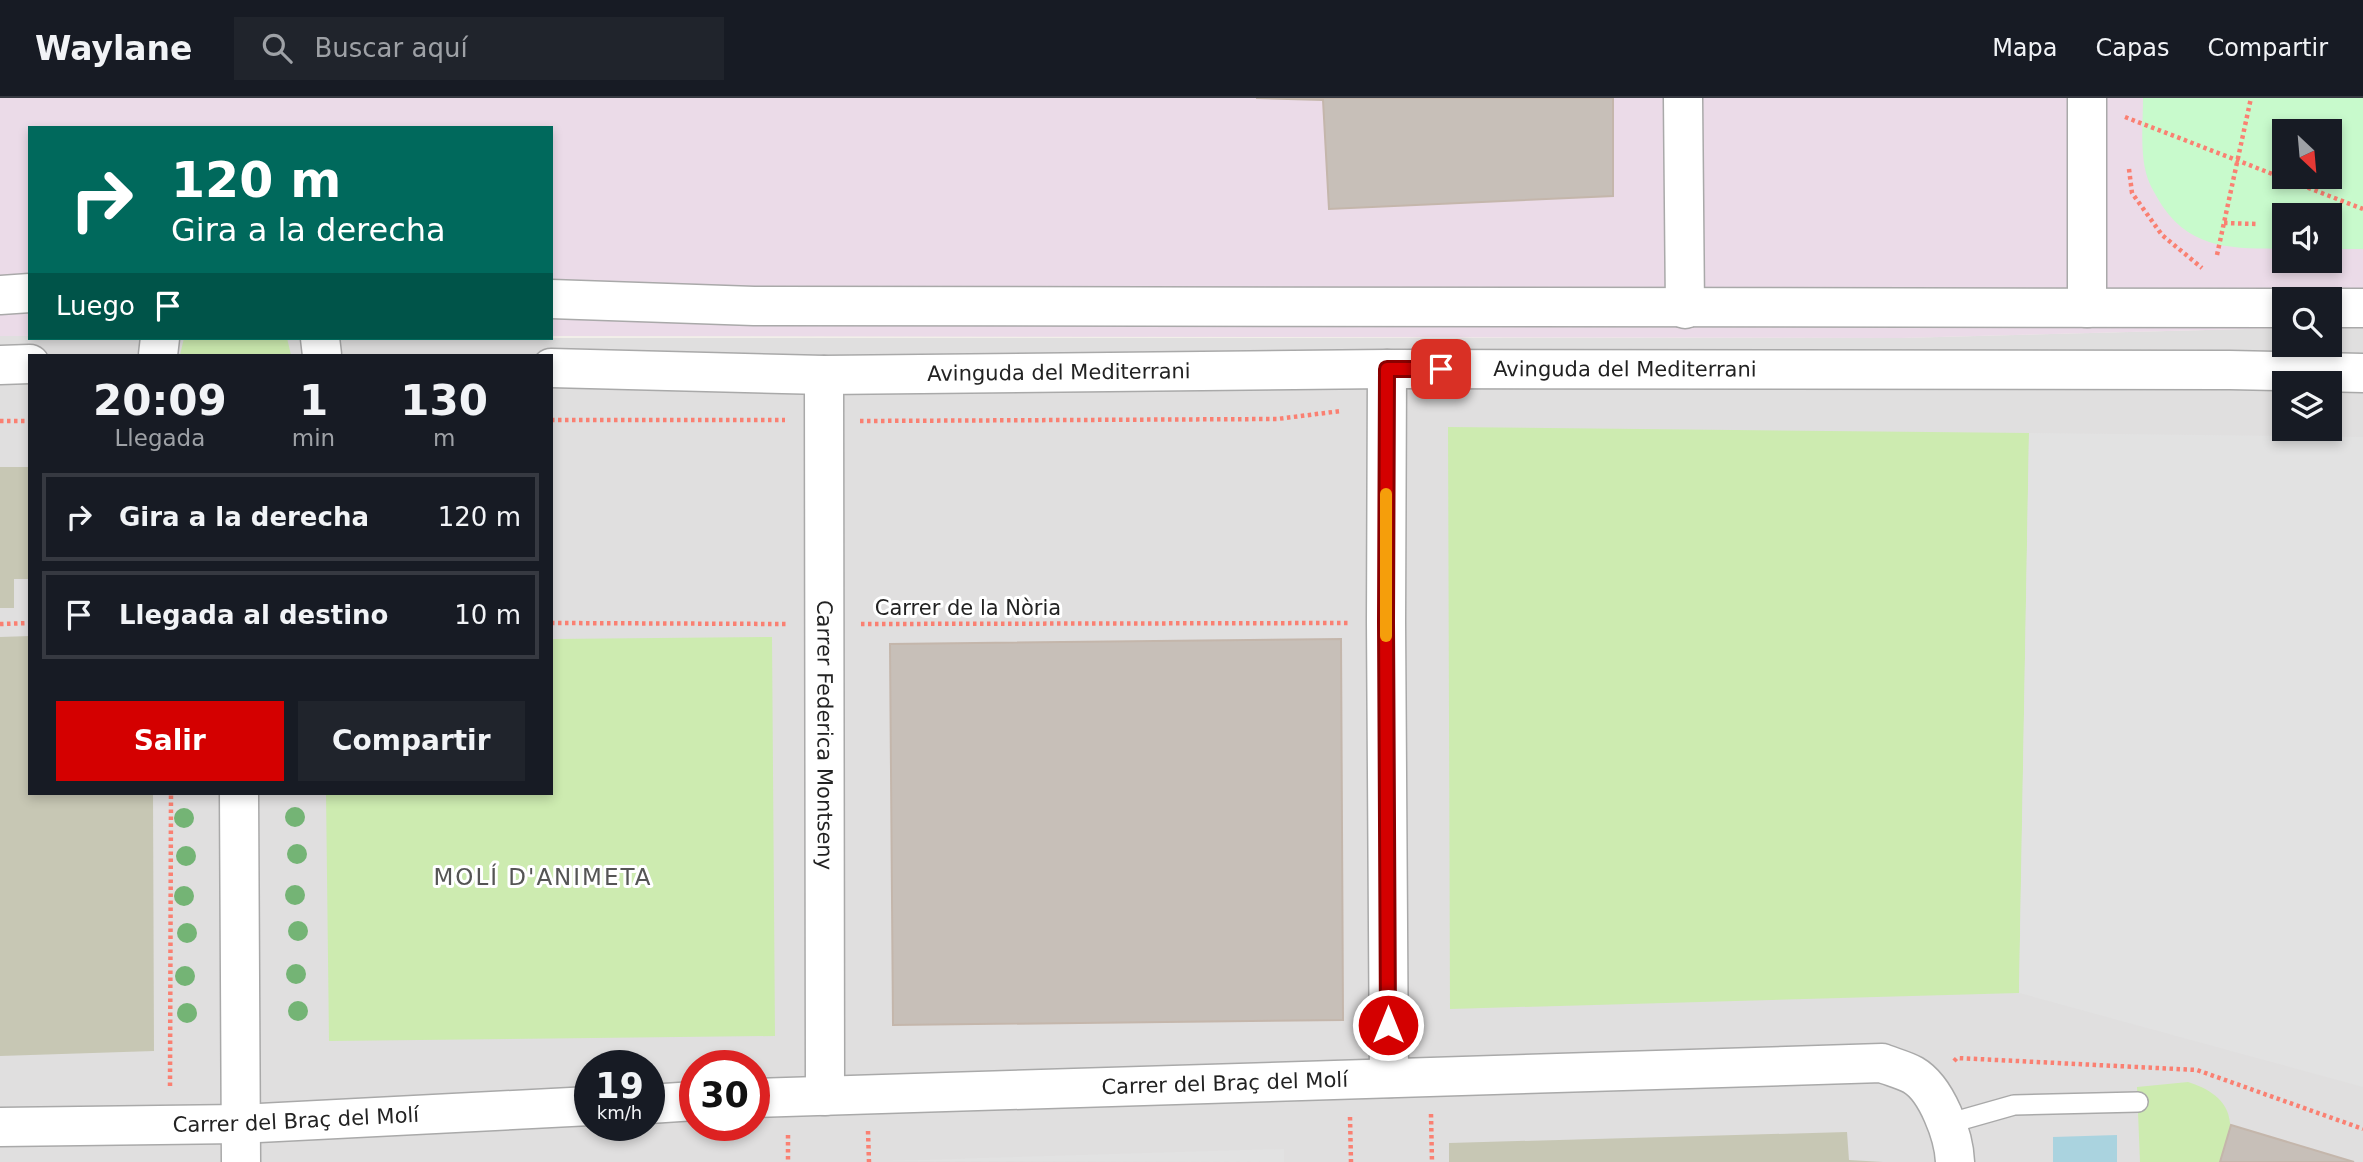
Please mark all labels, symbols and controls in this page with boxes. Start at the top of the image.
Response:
search box [234,17,724,80]
text: Waylane [35,29,192,68]
icon: search [258,29,296,67]
text: Buscar aquí [314,33,468,63]
text: Mapa [1992,34,2058,62]
text: Capas [2096,34,2169,62]
text: Compartir [2207,34,2328,62]
north arrow [2272,119,2342,189]
map controls [2272,119,2342,441]
text: 120 m [171,152,341,209]
icon: right [56,154,147,245]
button: sound [2272,203,2342,273]
text: Gira a la derecha [171,211,446,249]
icon: arrive [149,287,187,325]
button: search [2272,287,2342,357]
text: Luego [56,291,135,321]
pin [1411,339,1471,399]
icon: arrive [1422,350,1460,388]
street label: Avinguda del Mediterrani [1493,357,1757,381]
street label: Avinguda del Mediterrani [927,359,1191,386]
button: layers [2272,371,2342,441]
text: 20:09 [93,376,227,425]
text: 1 [299,376,328,425]
text: 130 [400,376,488,425]
text: Llegada [115,425,205,451]
text: min [292,425,335,451]
text: m [433,425,455,451]
icon: right [60,498,98,536]
text: Gira a la derecha [119,502,369,532]
text: 120 m [438,502,521,532]
icon: arrive [60,596,98,634]
street label: Carrer de la Nòria [875,596,1061,620]
text: Llegada al destino [119,600,388,630]
text: 10 m [454,600,521,630]
street label: Carrer Federica Montseny [812,600,837,870]
button: Salir [56,701,284,781]
button: Compartir [298,701,525,781]
district label: MOLÍ D'ANIMETA [434,863,653,890]
position arrow [1351,988,1425,1062]
speed limit sign: 30 [679,1050,770,1141]
text: 19 [595,1066,644,1106]
street label: Carrer del Braç del Molí [1101,1068,1350,1099]
text: km/h [597,1102,642,1123]
street label: Carrer del Braç del Molí [172,1103,421,1137]

